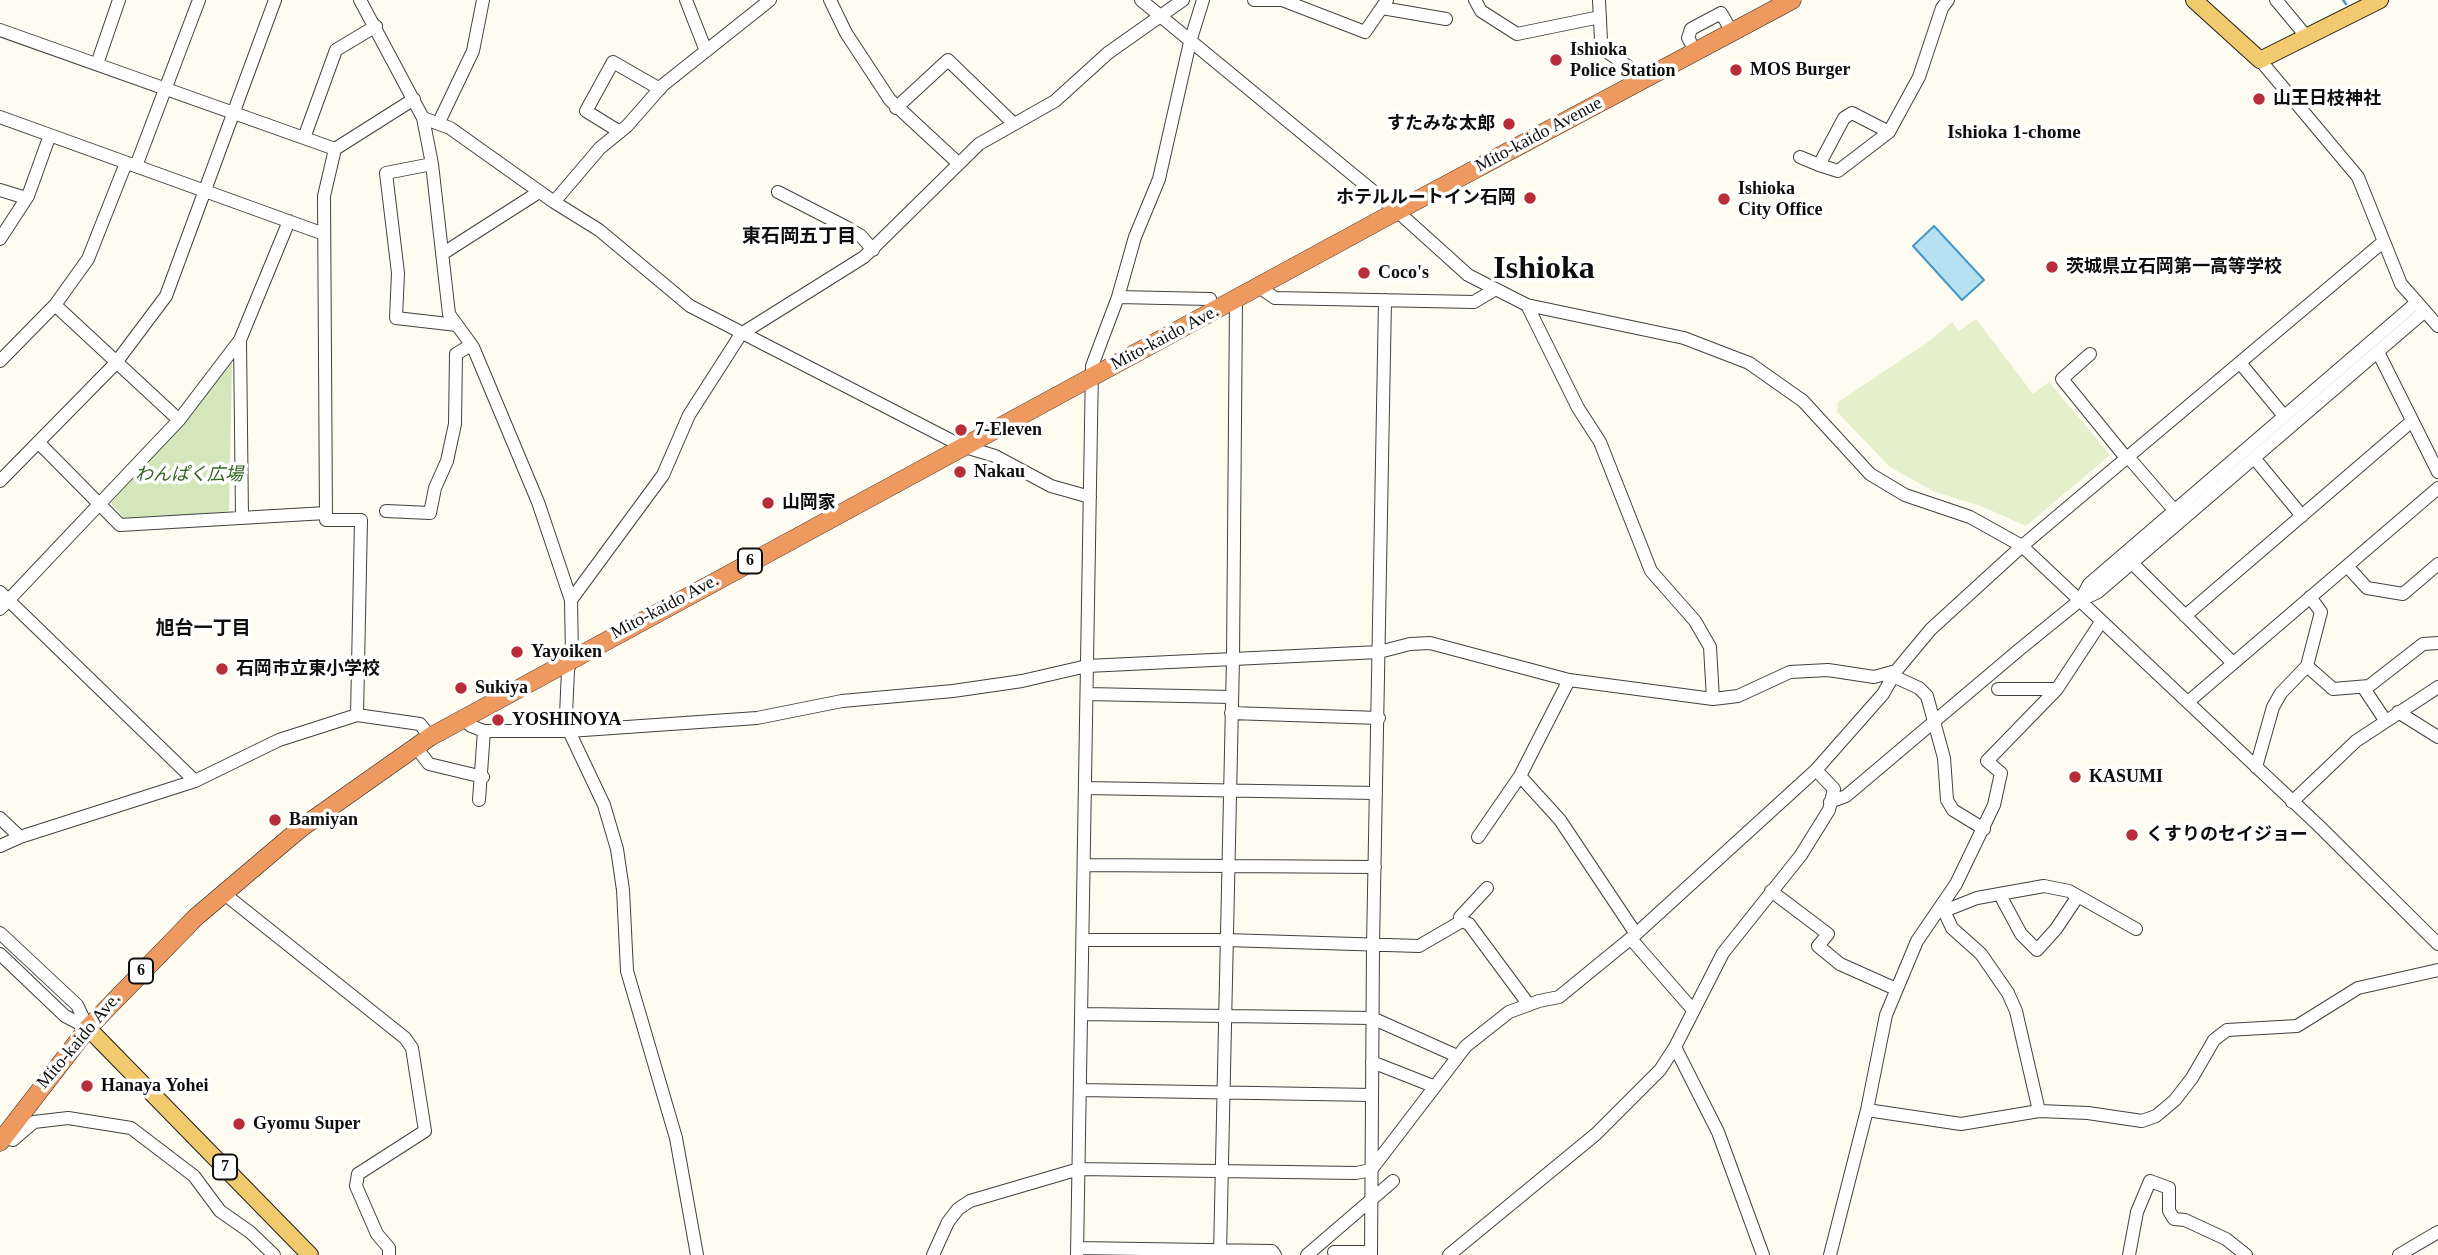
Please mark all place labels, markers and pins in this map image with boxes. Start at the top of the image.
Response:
place label: Ishioka Police Station [1570,39,1675,82]
marker: Ishioka Police Station [1548,52,1564,68]
place label: MOS Burger [1750,59,1850,81]
marker: MOS Burger [1728,62,1744,78]
place label: 山王日枝神社 [2273,88,2381,110]
marker: 山王日枝神社 [2251,91,2267,107]
place label: すたみな太郎 [1387,113,1495,135]
marker: すたみな太郎 [1501,116,1517,132]
place label: Ishioka City Office [1738,178,1822,220]
place label: ホテルルートイン石岡 [1336,187,1516,209]
marker: ホテルルートイン石岡 [1522,190,1538,206]
marker: Ishioka City Office [1716,191,1732,207]
place label: 茨城県立石岡第一高等学校 [2066,256,2282,278]
marker: 茨城県立石岡第一高等学校 [2044,259,2060,275]
place label: Coco's [1378,262,1429,284]
marker: Coco's [1356,265,1372,281]
place label: 7-Eleven [975,419,1042,441]
marker: 7-Eleven [953,422,969,438]
place label: Nakau [974,461,1025,483]
marker: Nakau [952,464,968,480]
place label: 山岡家 [782,492,836,514]
marker: 山岡家 [760,495,776,511]
place label: Yayoiken [531,641,602,663]
marker: Yayoiken [509,644,525,660]
place label: 石岡市立東小学校 [236,658,380,680]
marker: 石岡市立東小学校 [214,661,230,677]
place label: Sukiya [475,677,528,699]
marker: Sukiya [453,680,469,696]
place label: YOSHINOYA [512,709,621,731]
marker: YOSHINOYA [490,712,506,728]
place label: KASUMI [2089,766,2163,788]
marker: KASUMI [2067,769,2083,785]
place label: Bamiyan [289,809,358,831]
marker: Bamiyan [267,812,283,828]
place label: くすりのセイジョー [2146,824,2308,846]
marker: くすりのセイジョー [2124,827,2140,843]
place label: Hanaya Yohei [101,1075,209,1097]
marker: Hanaya Yohei [79,1078,95,1094]
place label: Gyomu Super [253,1113,361,1135]
marker: Gyomu Super [231,1116,247,1132]

